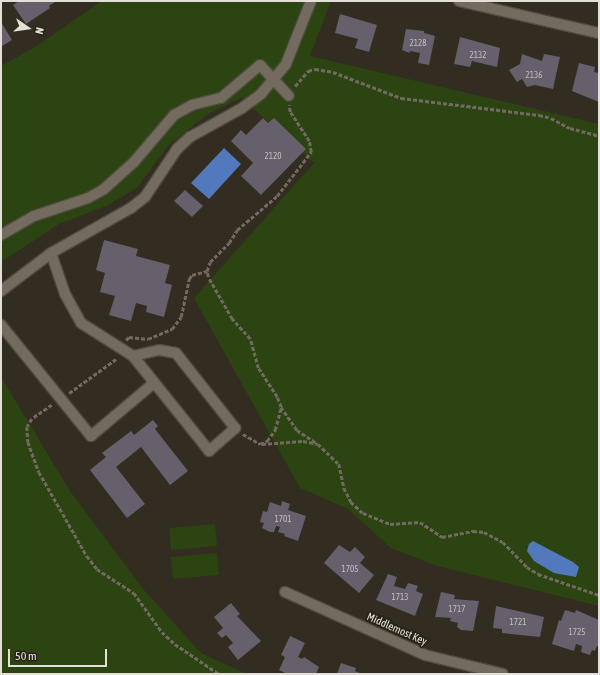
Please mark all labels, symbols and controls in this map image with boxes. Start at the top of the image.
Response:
north arrow [8,8,48,48]
text: N [33,26,46,35]
house number: 2128 [410,38,426,48]
house number: 2132 [470,50,486,60]
house number: 2136 [526,70,542,80]
house number: 2120 [265,151,281,161]
house number: 1701 [275,514,291,524]
house number: 1705 [342,564,358,574]
house number: 1713 [392,592,408,602]
house number: 1717 [449,604,465,614]
street label: Middlemost Key [365,610,429,648]
house number: 1721 [510,617,526,627]
house number: 1725 [569,627,585,637]
scale bar [10,641,109,667]
text: 50 m [15,649,37,663]

